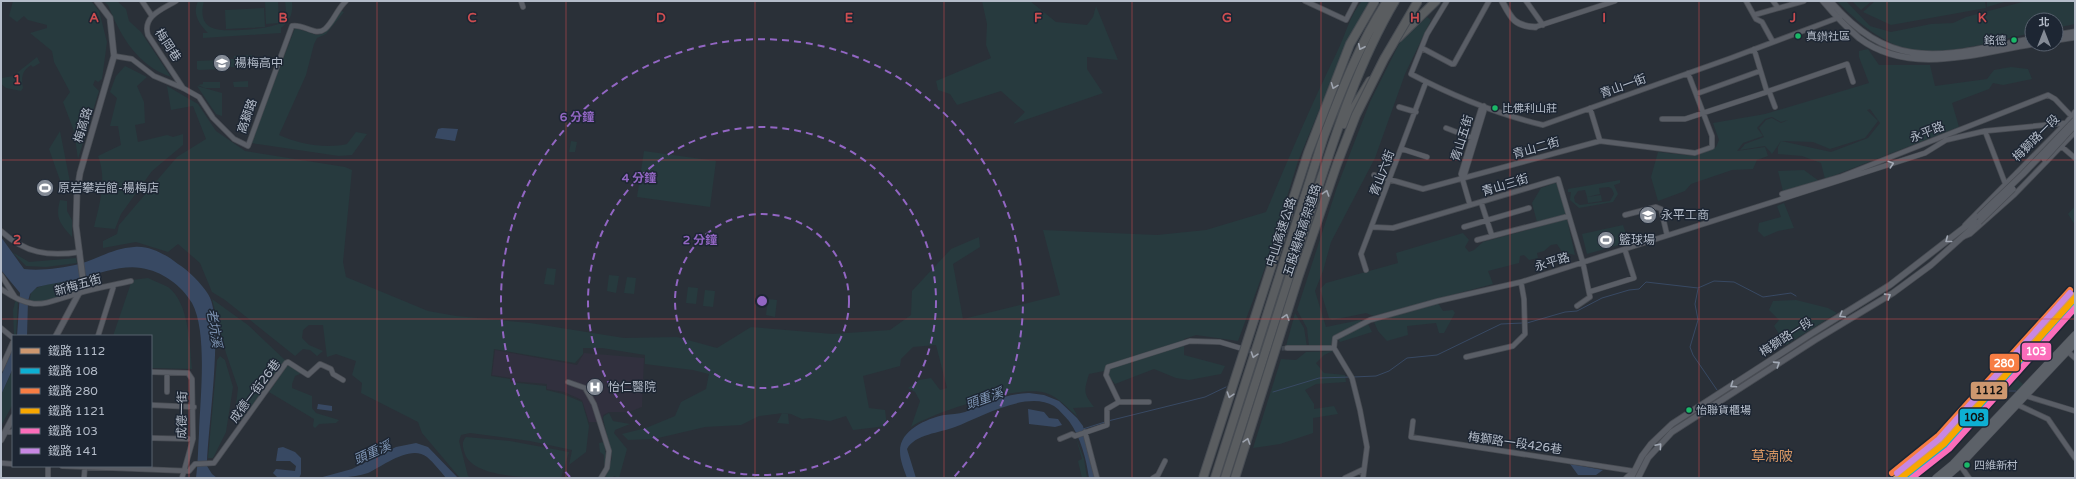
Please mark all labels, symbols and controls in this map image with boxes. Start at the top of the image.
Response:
text: A [89,10,99,26]
text: B [278,10,288,26]
text: C [467,10,477,26]
text: D [656,10,666,26]
text: E [845,10,853,26]
text: F [1034,10,1042,26]
text: G [1222,10,1232,26]
text: H [1410,10,1420,26]
text: I [1602,10,1606,26]
text: J [1789,10,1796,26]
text: K [1978,10,1987,26]
north arrow [2024,12,2064,52]
text: 北 [2039,16,2050,29]
street label: 梅岡巷 [152,26,184,64]
place label: 真鑚社區 [1806,30,1850,43]
marker: 真鑚社區 [1793,31,1803,41]
place label: 銘德 [1984,34,2006,47]
marker: 銘德 [2009,35,2019,45]
one-way arrow [1358,43,1366,51]
school or university icon: 楊梅高中 [212,53,232,73]
place label: 楊梅高中 [235,56,283,70]
street label: 青山一街 [1598,71,1648,101]
text: 1 [13,72,21,88]
one-way arrow [1330,83,1338,90]
street label: 高獅路 [235,97,259,135]
place label: 比佛利山莊 [1502,102,1557,115]
marker: 比佛利山莊 [1490,103,1500,113]
street label: 梅高路 [71,106,95,144]
text: 6 分鐘 [560,110,594,124]
street label: 梅獅路一段 [2010,112,2062,164]
street label: 青山五街 [1448,113,1476,163]
street label: 永平路 [1908,119,1946,145]
street label: 青山二街 [1511,135,1561,161]
street label: 青山六街 [1367,148,1397,198]
one-way arrow [1887,160,1894,169]
text: 4 分鐘 [622,171,656,185]
street label: 青山三街 [1480,171,1530,199]
sports icon: 原岩攀岩館-楊梅店 [35,178,55,198]
place label: 原岩攀岩館-楊梅店 [58,181,159,195]
street label: 五股楊梅高架道路 [1281,182,1323,278]
one-way arrow [1322,190,1330,197]
street label: 中山高速公路 [1263,196,1299,268]
school or university icon: 永平工商 [1638,205,1658,225]
place label: 永平工商 [1661,208,1709,222]
sports icon: 籃球場 [1596,230,1616,250]
text: 2 [13,232,21,248]
text: 2 分鐘 [683,233,717,247]
place label: 籃球場 [1619,233,1655,247]
one-way arrow [1946,235,1953,242]
street label: 永平路 [1533,250,1571,274]
street label: 新梅五街 [53,272,103,298]
one-way arrow [1884,293,1891,300]
centre of rings [755,294,769,308]
water label: 老坑溪 [203,308,225,351]
one-way arrow [1839,310,1846,317]
one-way arrow [1281,313,1290,320]
street label: 梅獅路一段 [1757,315,1815,359]
legend [12,335,152,467]
line badge: 103 [2021,342,2052,361]
text: 鐵路 1112 [48,344,105,358]
text: 103 [2026,345,2046,358]
one-way arrow [1250,351,1259,358]
line badge: 280 [1989,353,2020,372]
street label: 成德一街26巷 [227,357,283,425]
text: 280 [1994,357,2014,370]
one-way arrow [1773,362,1780,369]
text: 鐵路 108 [48,364,98,378]
hospital icon: 怡仁醫院 [585,377,605,397]
place label: 怡仁醫院 [608,380,656,394]
one-way arrow [1730,380,1737,388]
line badge: 1112 [1970,381,2008,400]
text: 鐵路 280 [48,384,98,398]
water label: 頭重溪 [963,384,1007,413]
text: 1112 [1975,384,2003,397]
street label: 成德一街 [175,391,189,439]
one-way arrow [1226,391,1234,398]
text: 鐵路 1121 [48,404,105,418]
place label: 怡聯貨櫃場 [1696,404,1751,417]
marker: 怡聯貨櫃場 [1684,405,1694,415]
line badge: 108 [1959,408,1989,427]
text: 108 [1964,411,1984,424]
text: 鐵路 103 [48,424,98,438]
street label: 梅獅路一段426巷 [1467,429,1563,457]
water label: 頭重溪 [351,437,395,468]
one-way arrow [1242,438,1251,445]
one-way arrow [1654,443,1661,450]
text: 鐵路 141 [48,444,98,458]
district label: 草湳陂 [1751,448,1793,465]
place label: 四維新村 [1974,459,2018,472]
marker: 四維新村 [1962,460,1972,470]

